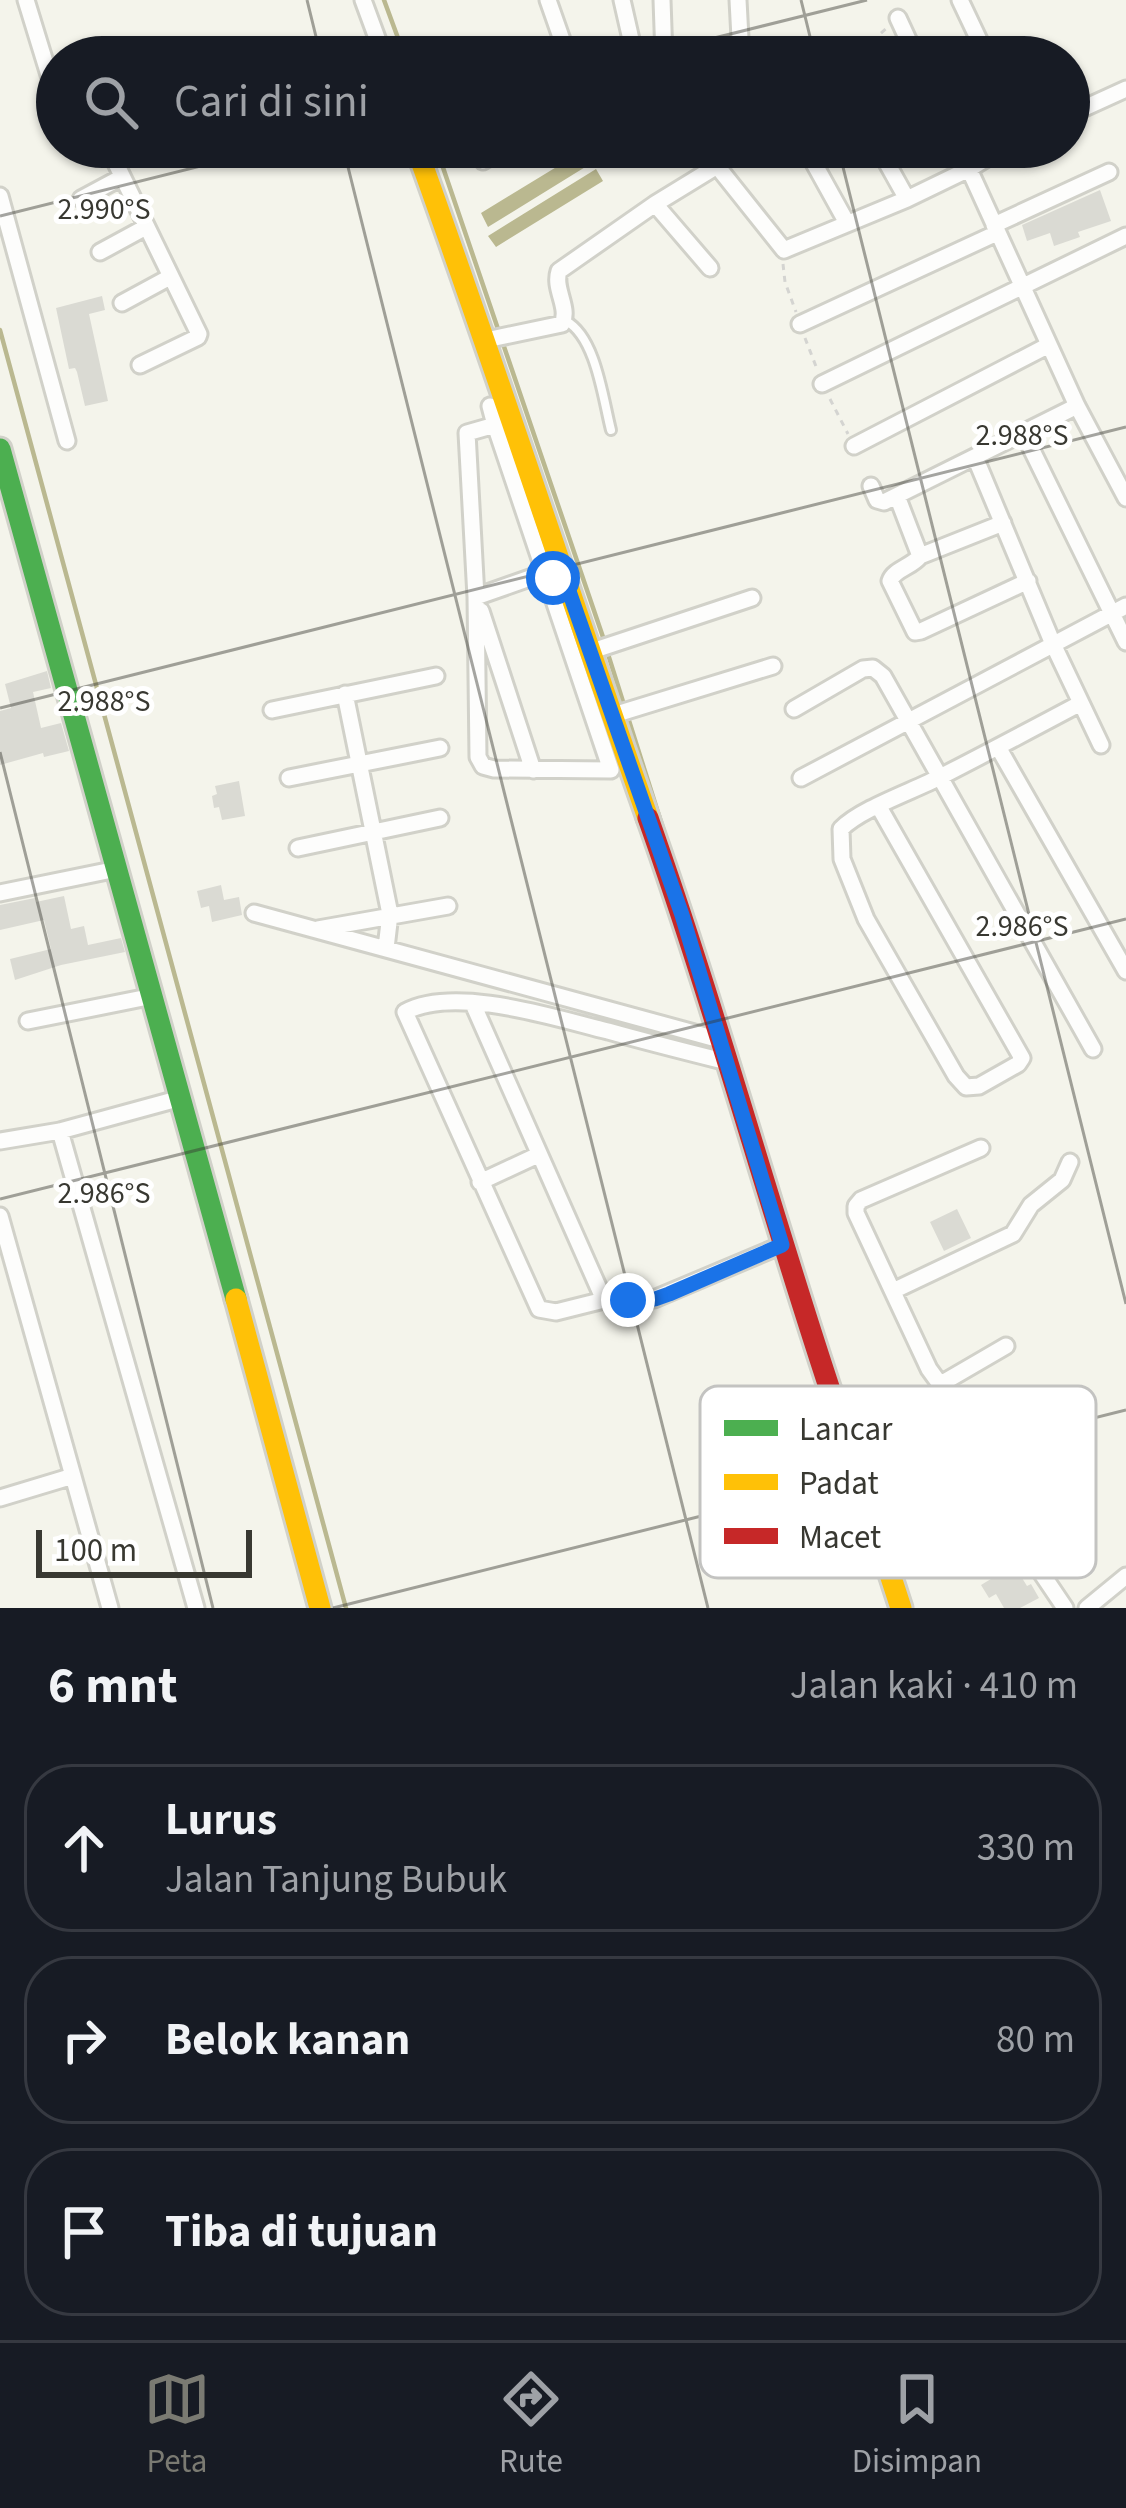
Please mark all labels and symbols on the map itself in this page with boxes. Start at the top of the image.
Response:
text: 2.990°S [57,188,151,231]
text: 2.988°S [975,414,1069,457]
route start [526,551,580,605]
text: 2.988°S [57,680,151,723]
text: 2.986°S [975,905,1069,948]
text: 2.986°S [57,1172,151,1215]
route end [601,1273,655,1327]
legend [700,1386,1096,1578]
text: Lancar [799,1406,893,1453]
text: Padat [799,1460,879,1507]
text: Macet [799,1514,881,1561]
scale bar [36,1524,252,1577]

